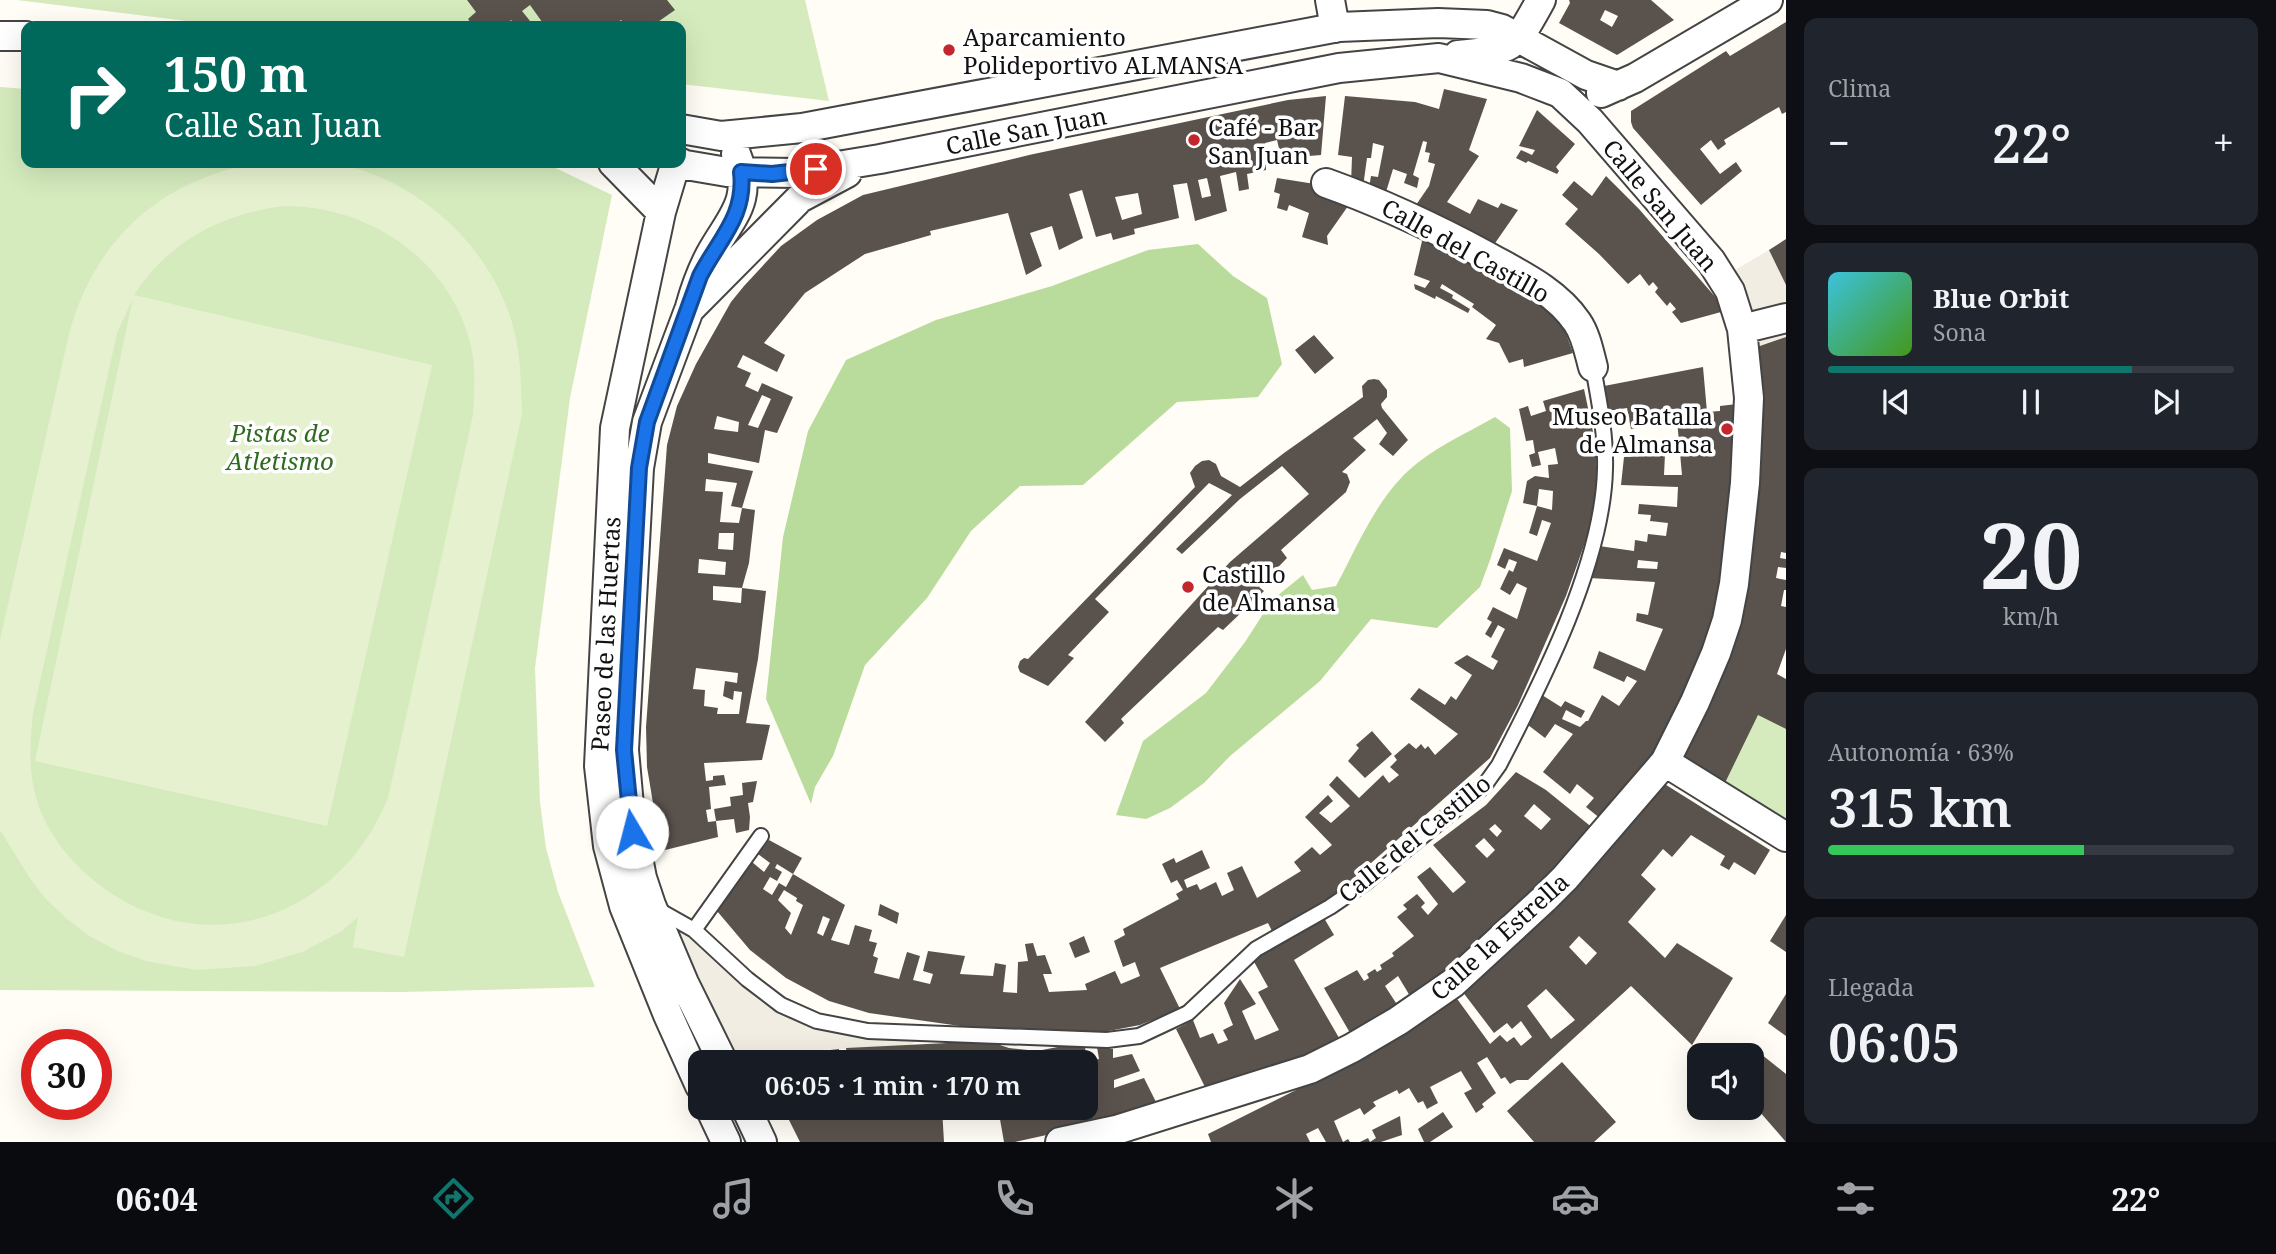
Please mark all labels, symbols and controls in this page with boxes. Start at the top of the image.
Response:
place label: Aparcamiento Polideportivo ALMANSA [963,20,1243,81]
text: 150 m [164,40,308,106]
marker: Aparcamiento Polideportivo ALMANSA [941,42,957,58]
icon: right [49,49,140,140]
text: Clima [1828,72,1891,104]
street label: Calle San Juan [943,98,1109,162]
text: Calle San Juan [164,103,382,146]
text: 22° [1992,107,2071,178]
place label: Café - Bar San Juan [1208,110,1318,171]
text: − [1828,116,1850,168]
text: + [2213,116,2234,168]
marker: Café - Bar San Juan [1186,132,1202,148]
street label: Calle San Juan [1596,132,1726,278]
pin [786,139,846,199]
icon: arrive [797,150,835,188]
street label: Calle del Castillo [1376,190,1556,310]
text: Blue Orbit [1933,280,2069,316]
text: Sona [1933,316,1987,348]
icon: previous [1877,383,1915,421]
icon: pause [2012,383,2050,421]
icon: next [2147,383,2185,421]
place label: Museo Batalla de Almansa [1552,399,1713,460]
park label: Pistas de Atletismo [224,416,334,477]
marker: Museo Batalla de Almansa [1719,421,1735,437]
text: 20 [1980,492,2082,616]
street label: Paseo de las Huertas [582,516,628,752]
place label: Castillo de Almansa [1202,557,1336,618]
marker: Castillo de Almansa [1180,579,1196,595]
text: km/h [2003,600,2059,632]
text: Autonomía · 63% [1828,736,2014,768]
street label: Calle del Castillo [1331,766,1497,910]
text: 315 km [1828,771,2012,842]
position arrow [595,795,669,869]
street label: Calle la Estrella [1422,865,1576,1007]
text: Llegada [1828,971,1914,1003]
text: 06:05 [1828,1006,1961,1077]
speed limit sign: 30 [21,1029,112,1120]
map controls [1687,1043,1764,1120]
button: sound [1687,1043,1764,1120]
text: 06:05 · 1 min · 170 m [765,1067,1021,1103]
icon: directions [429,1174,478,1223]
icon: music [709,1174,758,1223]
icon: phone [990,1174,1039,1223]
icon: climate [1270,1174,1319,1223]
icon: car [1551,1174,1600,1223]
icon: filters [1831,1174,1880,1223]
text: 06:04 [116,1177,198,1220]
text: 22° [2111,1177,2160,1220]

